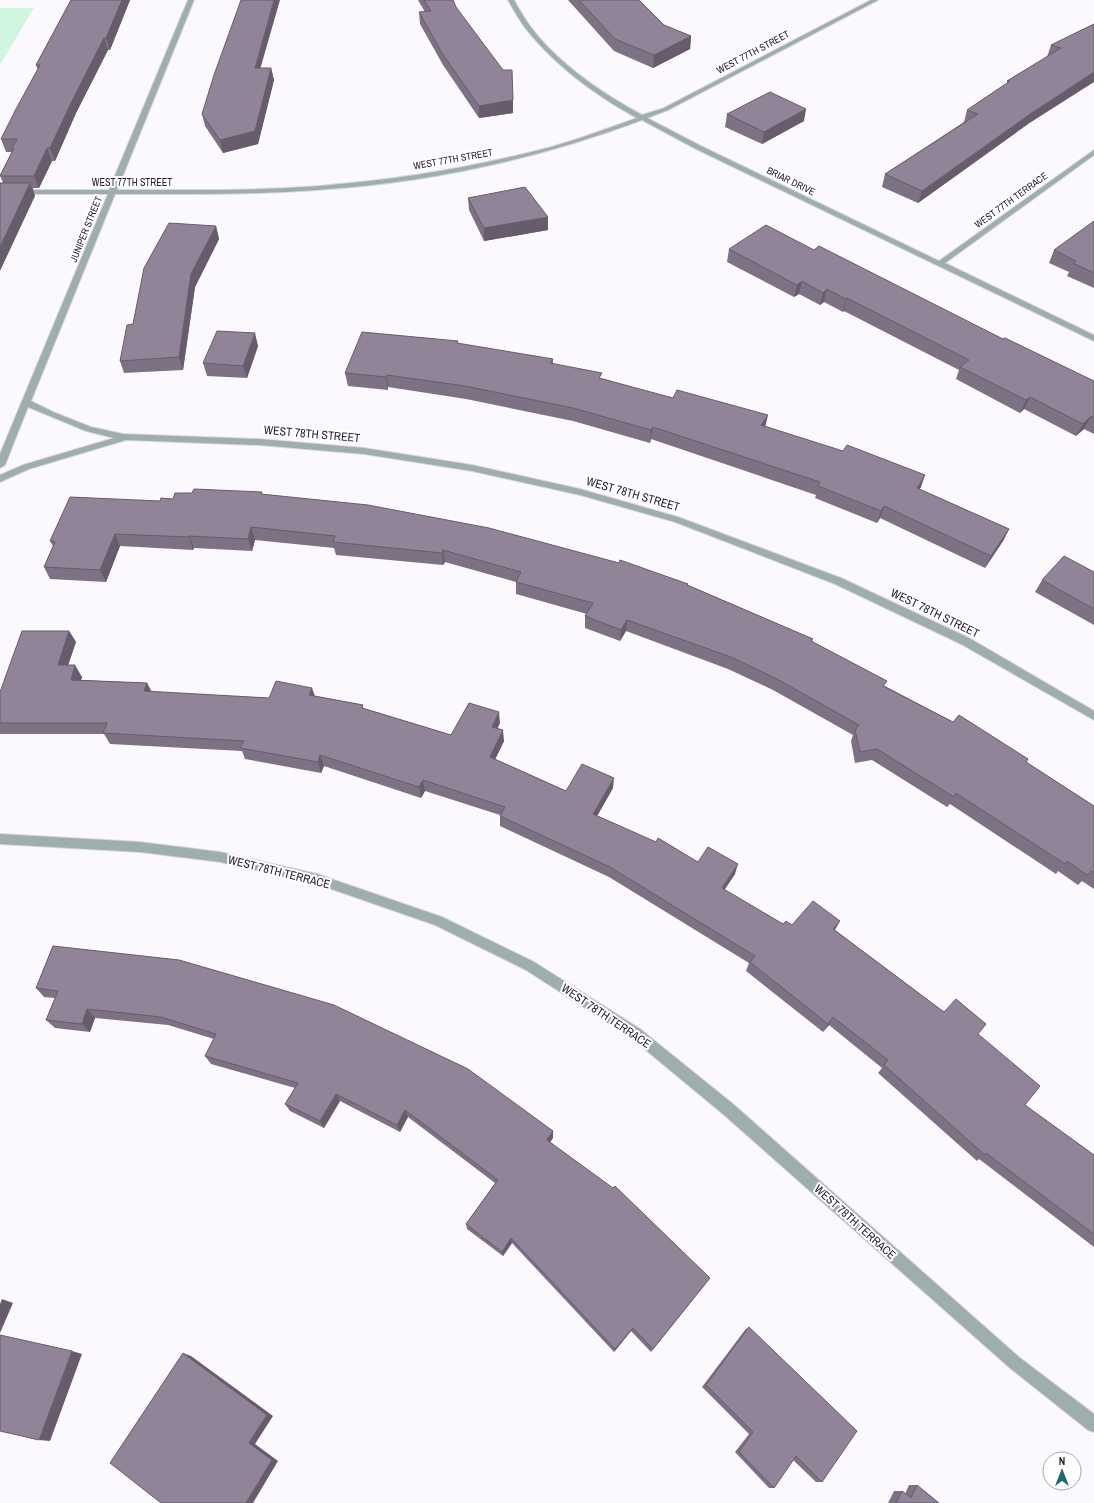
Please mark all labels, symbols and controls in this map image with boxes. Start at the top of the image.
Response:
street label: WEST 77TH STREET [714,27,792,77]
street label: WEST 77TH STREET [412,146,494,172]
street label: BRIAR DRIVE [765,164,817,198]
street label: WEST 77TH TERRACE [972,169,1050,231]
street label: WEST 77TH STREET [92,176,172,189]
street label: JUNIPER STREET [67,194,105,264]
street label: WEST 78TH STREET [263,422,361,446]
street label: WEST 78TH STREET [584,473,682,515]
street label: WEST 78TH STREET [888,585,982,641]
street label: WEST 78TH TERRACE [226,852,332,892]
street label: WEST 78TH TERRACE [558,980,654,1052]
street label: WEST 78TH TERRACE [811,1181,899,1263]
north arrow [1042,1451,1082,1491]
text: N [1059,1454,1065,1468]

